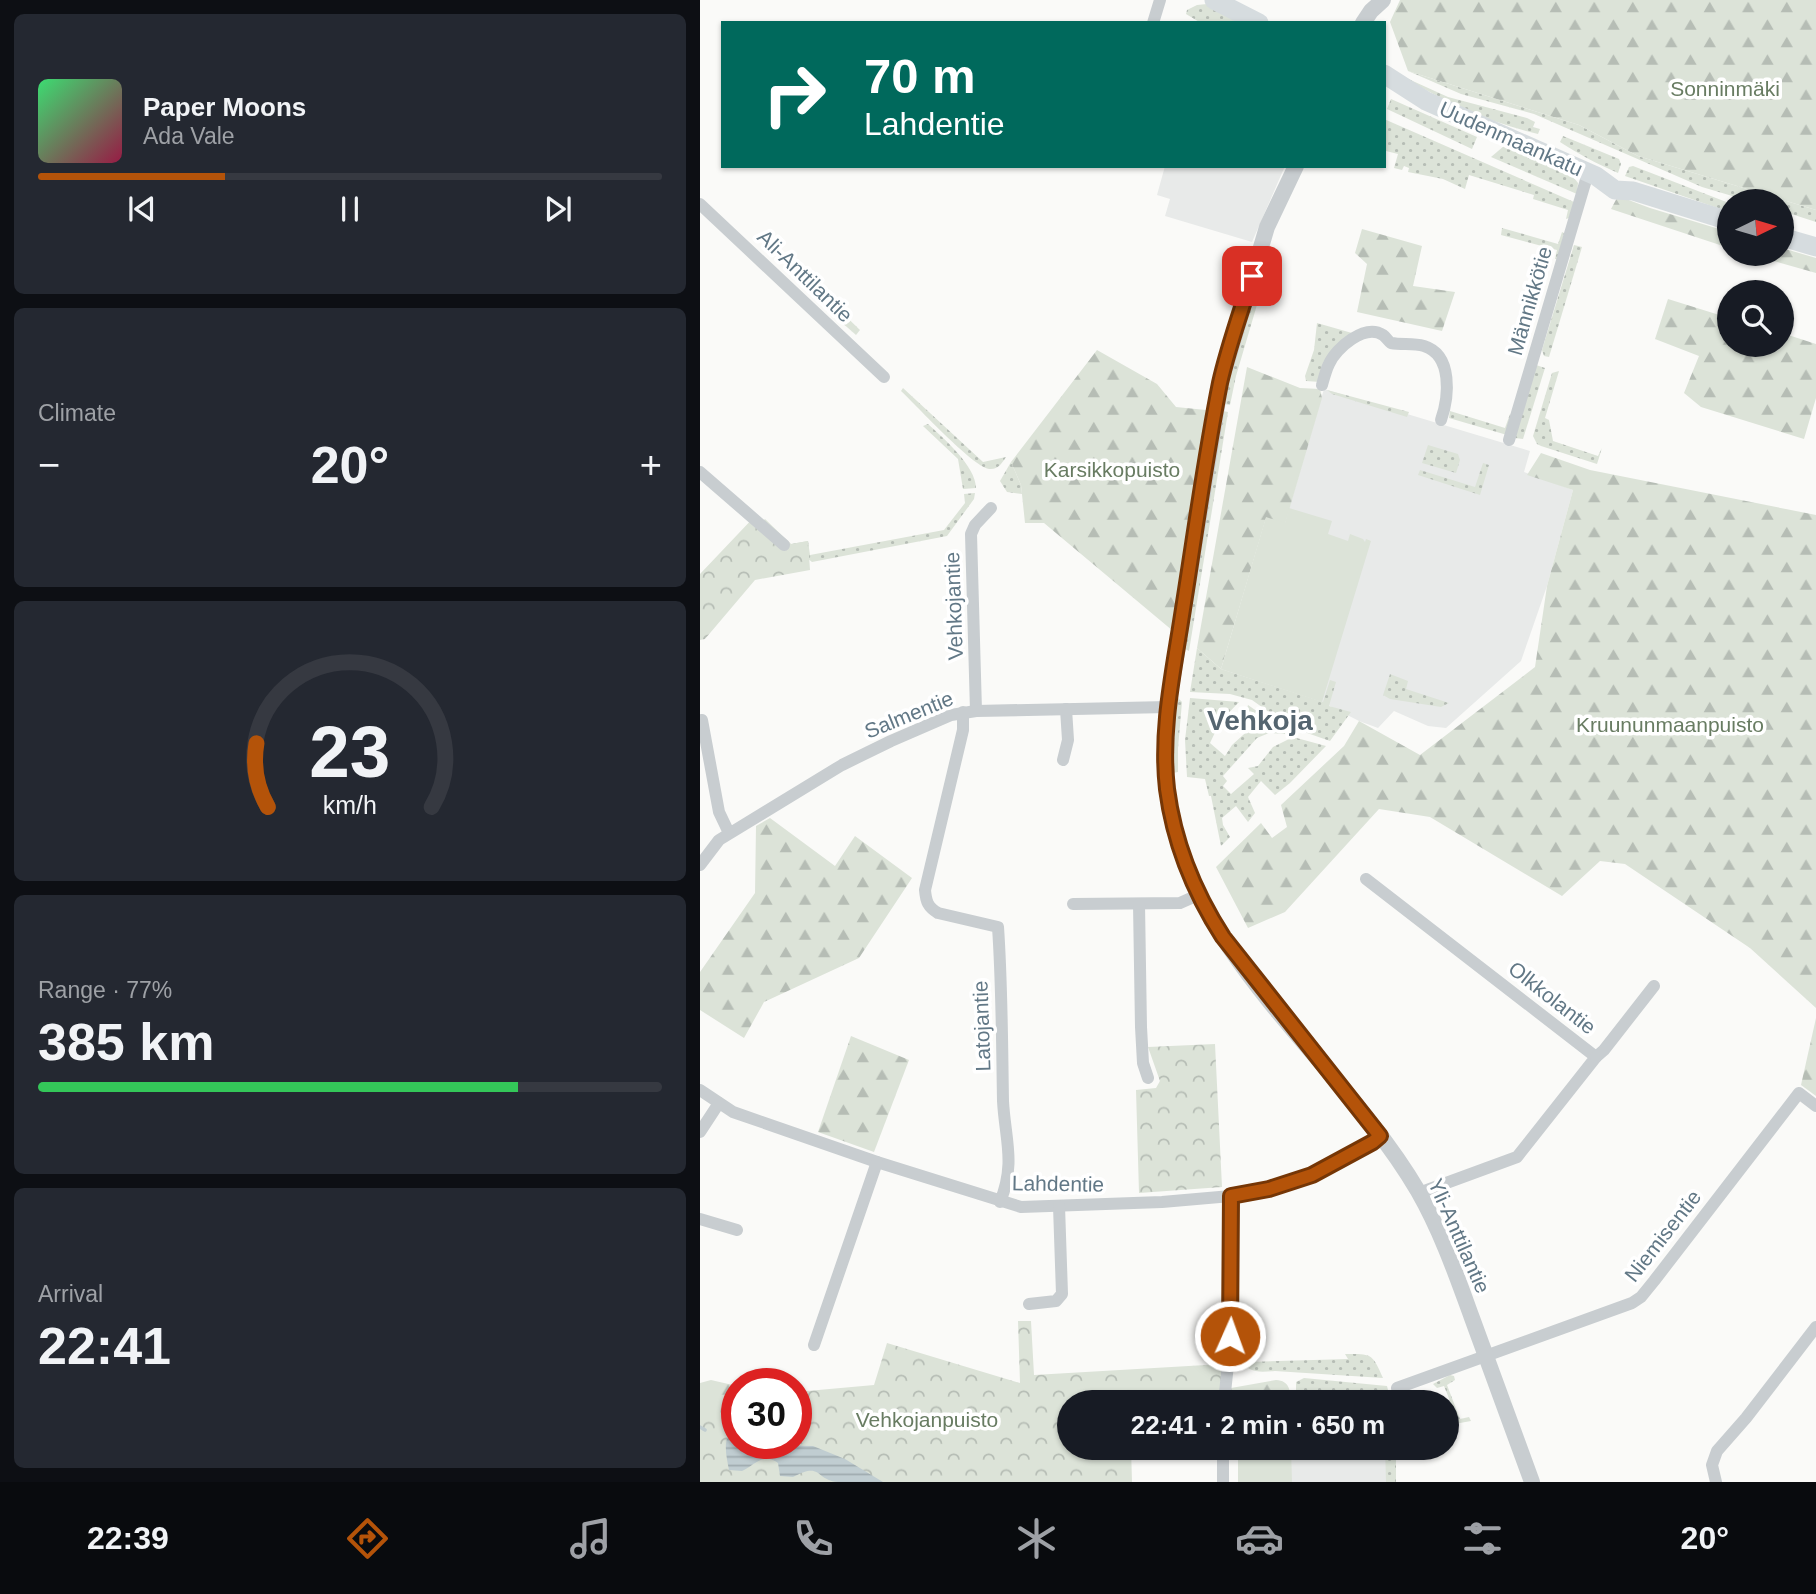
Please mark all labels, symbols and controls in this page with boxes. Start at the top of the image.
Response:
icon: right [749,49,840,140]
text: 70 m [864,49,976,103]
park label: Sonninmäki [1670,77,1780,100]
text: Paper Moons [143,92,306,122]
street label: Uudenmaankatu [1436,97,1586,180]
text: Lahdentie [864,106,1005,142]
text: Ada Vale [143,123,235,149]
north arrow [1717,189,1794,266]
map controls [1717,189,1794,357]
icon: previous [123,190,161,228]
icon: pause [331,190,369,228]
icon: next [539,190,577,228]
street label: Ali-Anttilantie [753,225,857,326]
street label: Männikkötie [1503,244,1556,358]
pin [1222,246,1282,306]
icon: arrive [1233,257,1271,295]
button: search [1717,280,1794,357]
text: Climate [38,400,116,426]
text: 20° [311,436,389,494]
text: − [38,444,60,486]
text: + [640,444,662,486]
park label: Karsikkopuisto [1044,458,1180,481]
street label: Vehkojantie [940,551,967,661]
street label: Salmentie [861,686,956,743]
district label: Vehkoja [1207,705,1313,736]
text: 23 [310,711,390,792]
park label: Kruununmaanpuisto [1576,713,1764,736]
text: km/h [323,791,377,819]
street label: Olkkolantie [1504,957,1600,1039]
text: Range · 77% [38,977,172,1003]
street label: Latojantie [968,980,995,1072]
text: 385 km [38,1013,214,1071]
street label: Lahdentie [1012,1171,1104,1196]
street label: Yli-Anttilantie [1424,1175,1495,1296]
street label: Niemisentie [1620,1185,1705,1286]
text: Arrival [38,1281,103,1307]
position arrow [1193,1299,1267,1373]
text: 22:41 [38,1317,171,1375]
speed limit sign: 30 [721,1368,812,1459]
park label: Vehkojanpuisto [856,1408,998,1431]
text: 22:41 · 2 min · 650 m [1131,1410,1385,1440]
icon: directions [343,1514,392,1563]
icon: music [566,1514,615,1563]
icon: phone [789,1514,838,1563]
icon: climate [1012,1514,1061,1563]
icon: car [1235,1514,1284,1563]
icon: filters [1458,1514,1507,1563]
text: 22:39 [87,1520,169,1556]
text: 20° [1681,1520,1729,1556]

